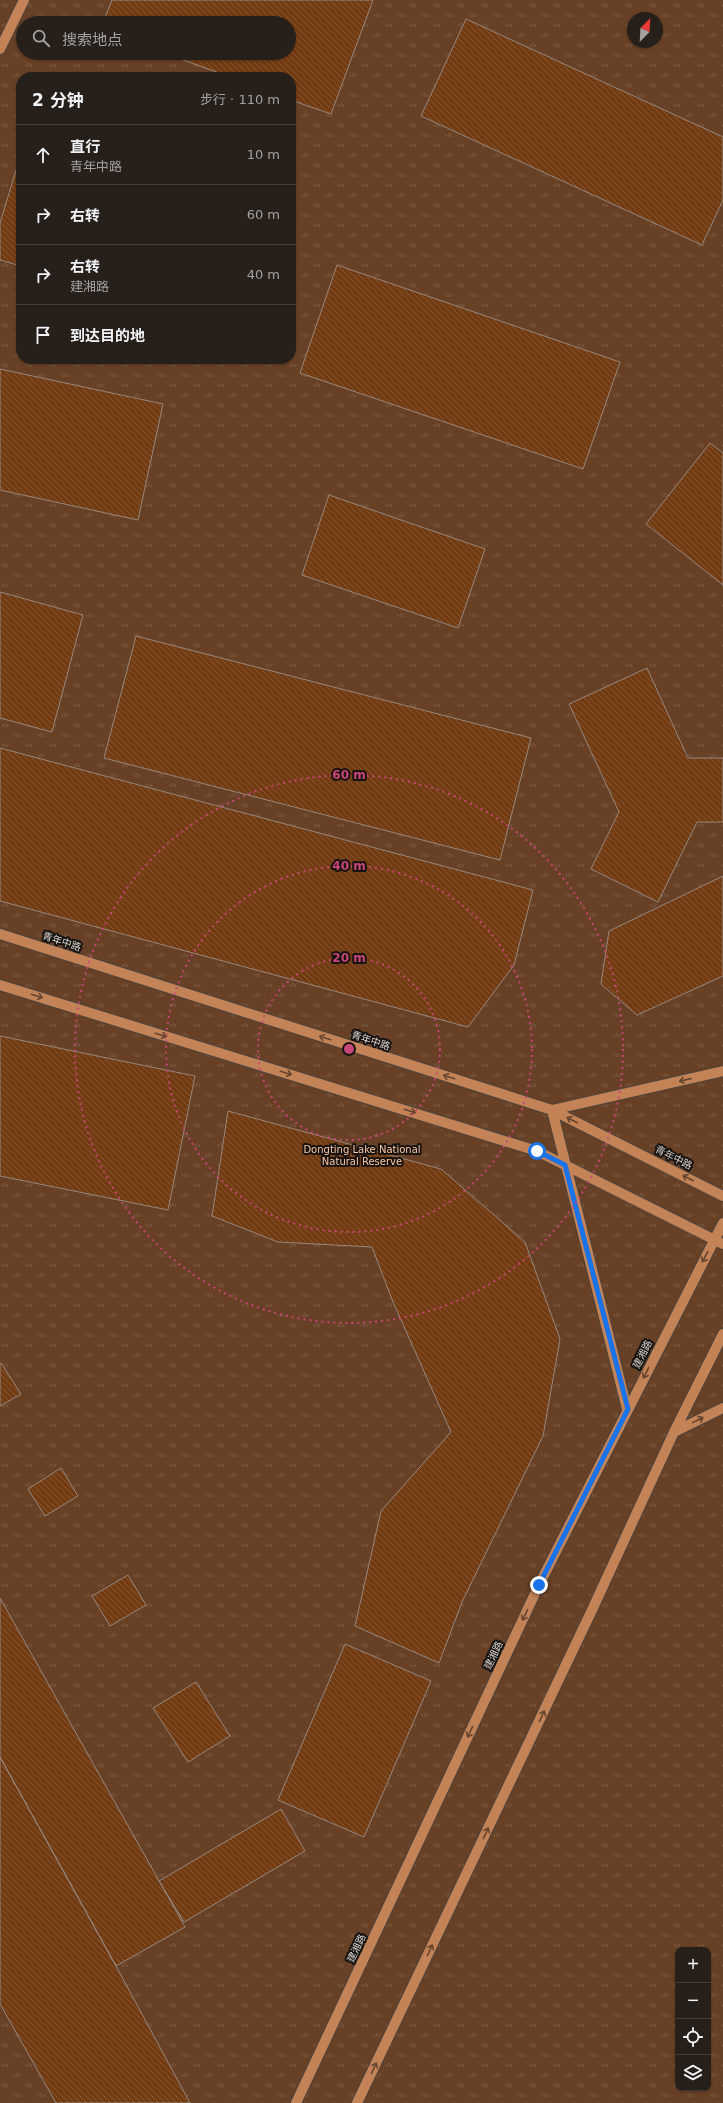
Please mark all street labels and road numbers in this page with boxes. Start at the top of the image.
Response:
street label: 青年中路 [41,930,83,953]
street label: 青年中路 [350,1029,392,1052]
street label: 青年中路 [653,1143,694,1171]
street label: 建湘路 [631,1338,654,1370]
street label: 建湘路 [482,1639,505,1671]
street label: 建湘路 [345,1932,368,1964]

